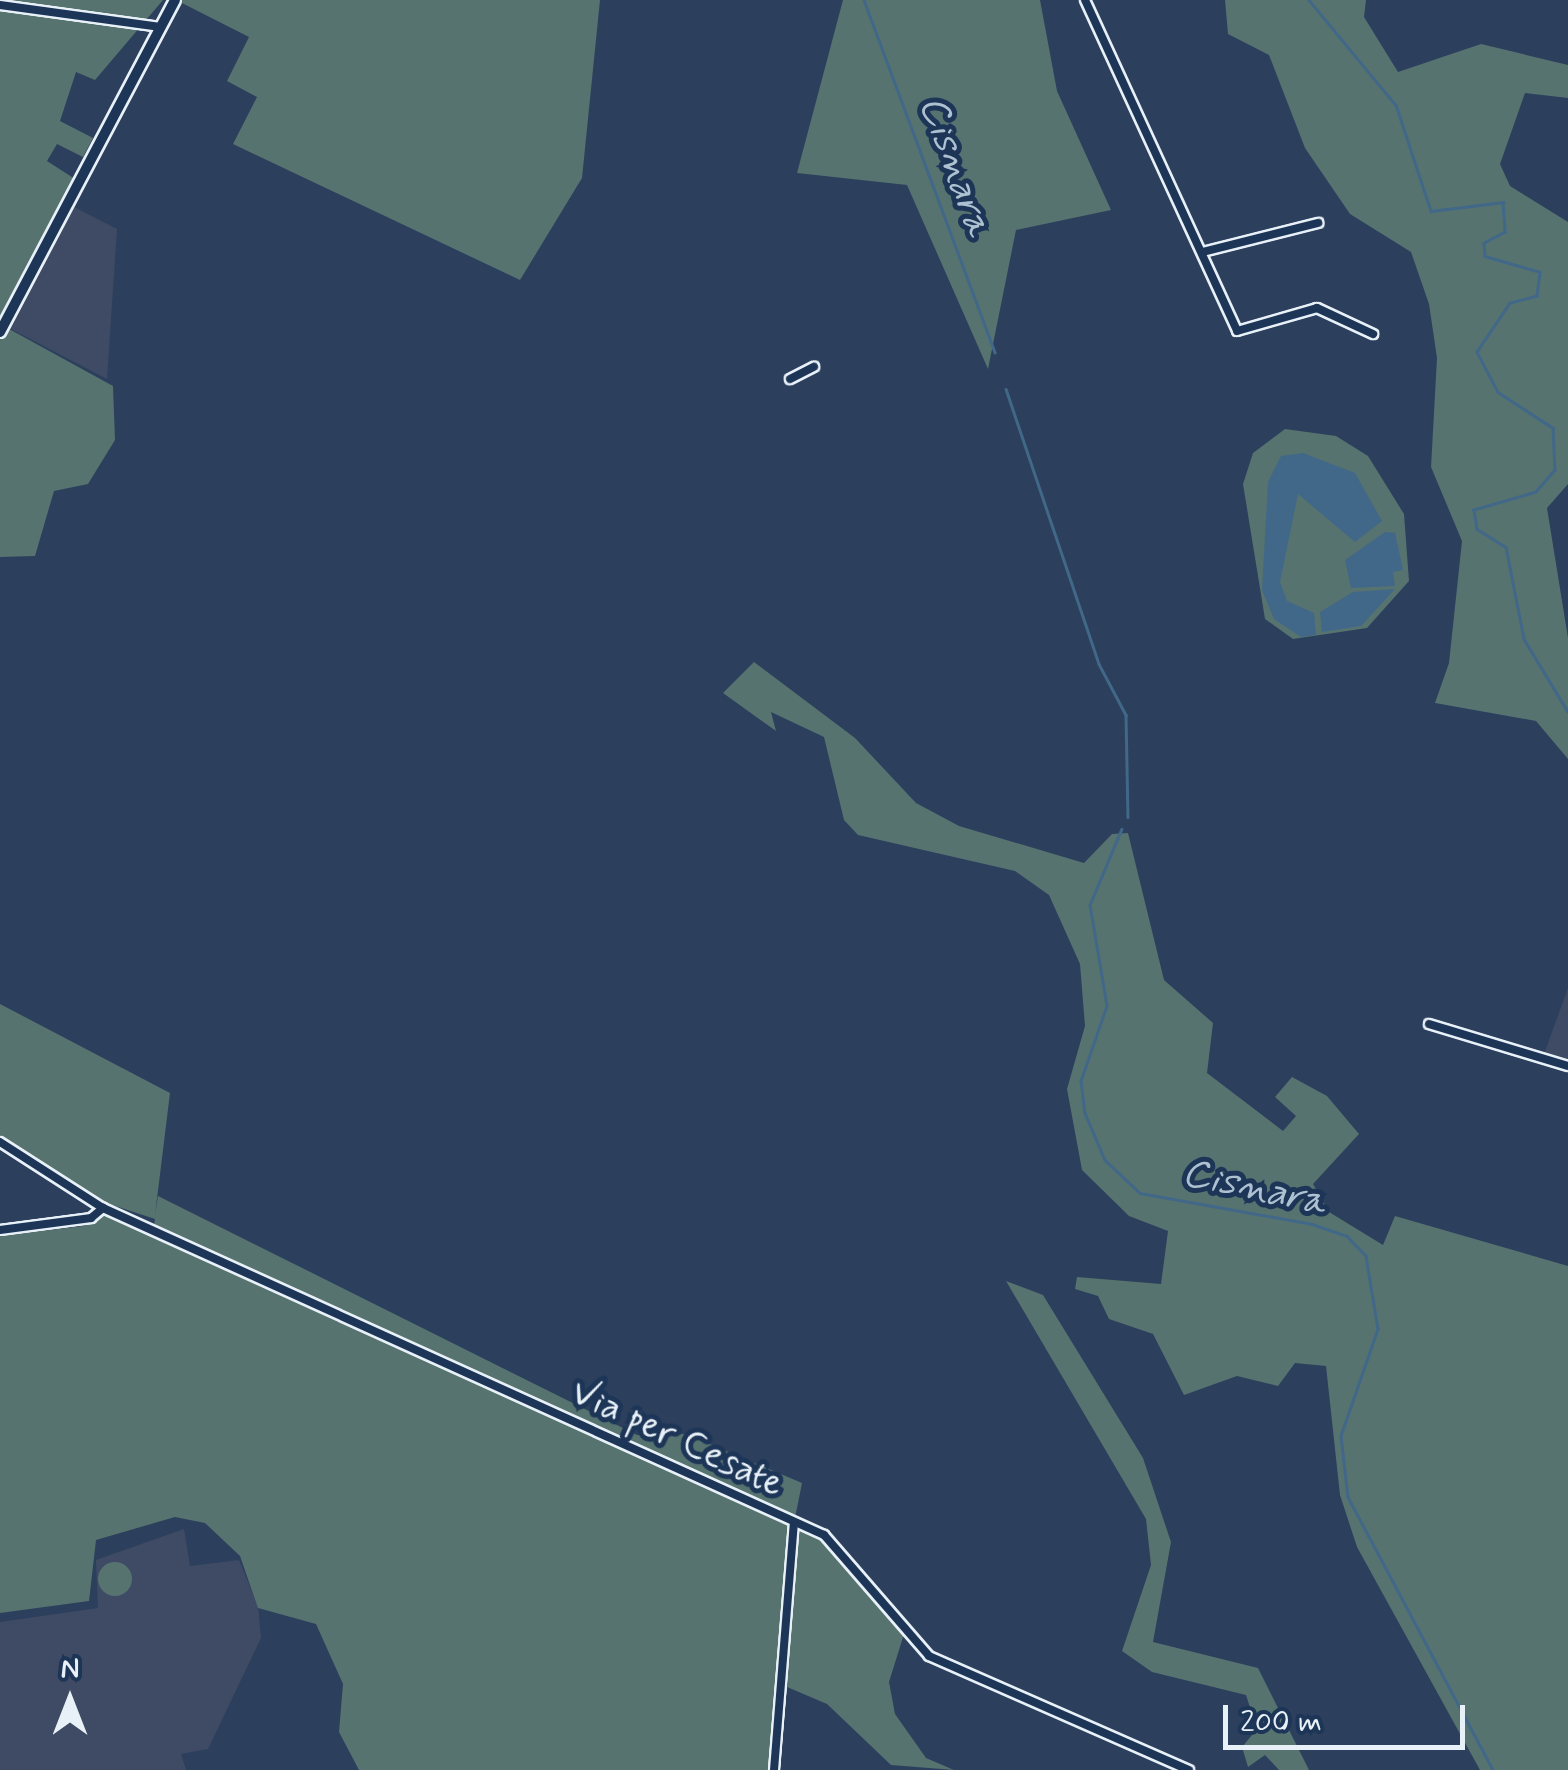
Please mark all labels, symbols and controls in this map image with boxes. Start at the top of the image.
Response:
water label: Cisnara [908,89,1002,243]
water label: Cisnara [1178,1149,1330,1227]
street label: Via per Cesate [560,1368,794,1510]
north arrow [20,1650,120,1750]
text: N [61,1651,79,1688]
scale bar [1228,1685,1470,1747]
text: 200 m [1240,1703,1322,1742]

